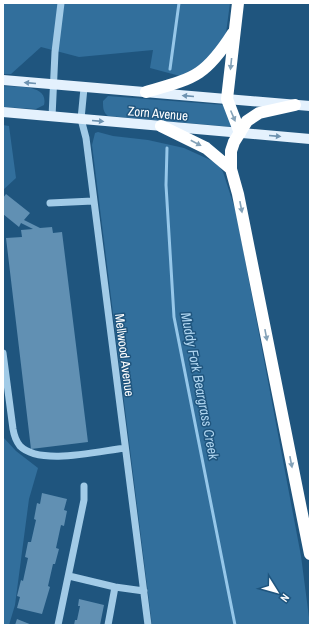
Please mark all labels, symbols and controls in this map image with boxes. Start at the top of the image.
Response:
one-way arrow [228,58,234,71]
one-way arrow [24,79,36,86]
one-way arrow [182,92,194,99]
street label: Zorn Avenue [127,102,189,125]
one-way arrow [230,111,236,123]
one-way arrow [92,117,104,124]
one-way arrow [269,133,281,139]
one-way arrow [190,139,202,146]
one-way arrow [238,201,244,213]
water label: Muddy Fork Beargrass Creek [177,311,223,462]
street label: Mellwood Avenue [111,313,138,398]
one-way arrow [263,329,269,341]
one-way arrow [289,456,295,468]
north arrow [257,572,297,612]
text: N [277,591,293,605]

